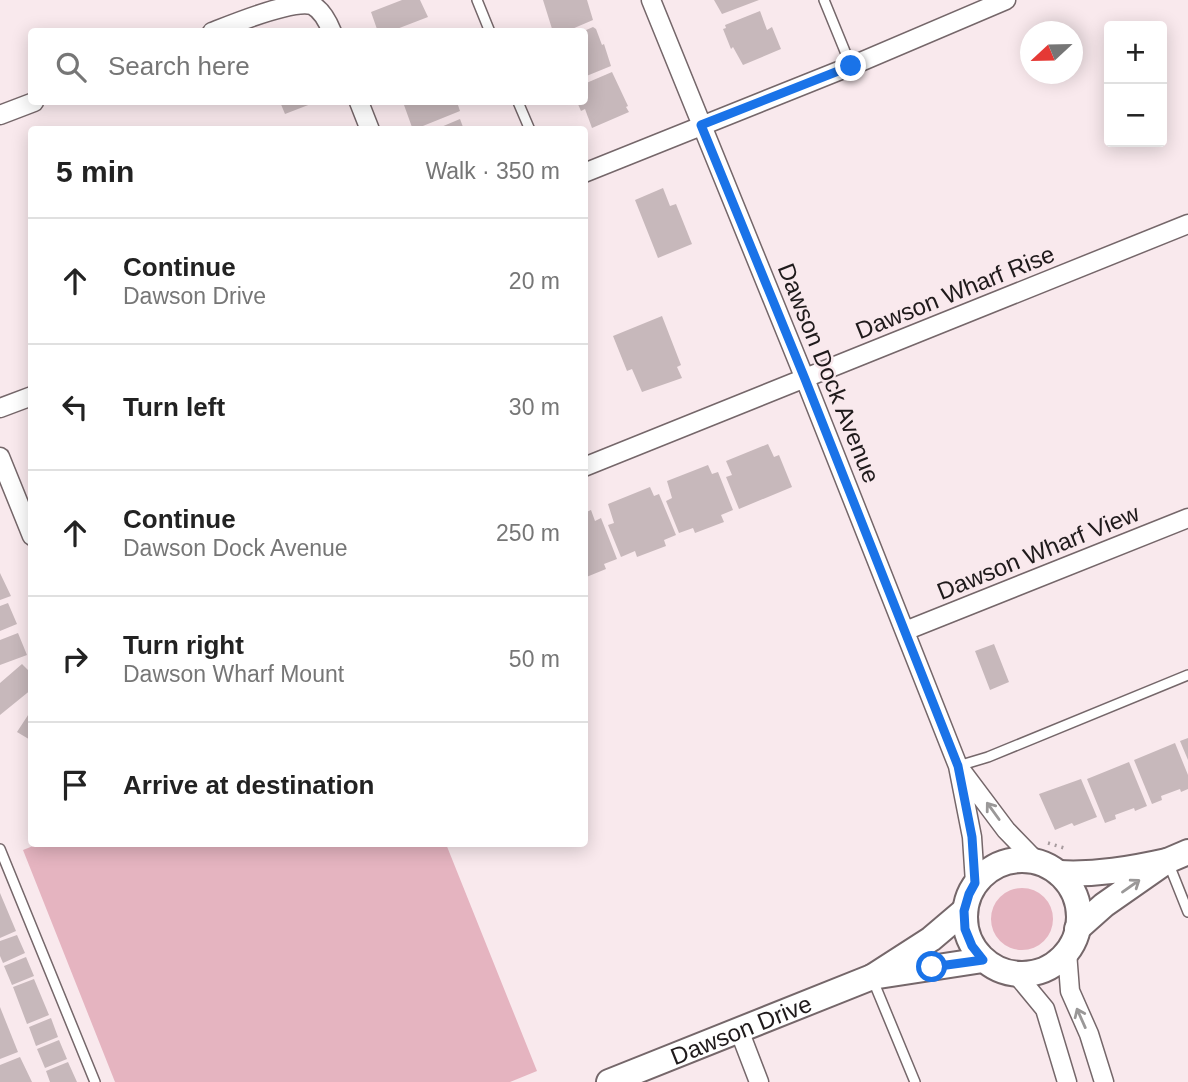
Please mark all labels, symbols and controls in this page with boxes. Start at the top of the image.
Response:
north arrow [1020,21,1083,84]
map controls [1104,21,1167,147]
button: + [1104,21,1167,84]
search box [28,28,588,105]
icon: search [52,48,90,86]
route end [835,50,866,81]
text: Search here [108,51,250,81]
button: − [1104,84,1167,147]
text: 5 min [56,155,134,188]
text: Walk · 350 m [425,158,560,184]
street label: Dawson Wharf Rise [852,240,1058,344]
text: Continue [123,252,236,282]
street label: Dawson Dock Avenue [773,259,885,487]
icon: ahead [56,262,94,300]
text: 20 m [509,268,560,294]
text: Dawson Drive [123,283,266,309]
icon: left [56,388,94,426]
text: Turn left [123,392,225,422]
text: 30 m [509,394,560,420]
street label: Dawson Wharf View [933,499,1144,605]
text: Continue [123,504,236,534]
icon: ahead [56,514,94,552]
text: 250 m [496,520,560,546]
text: Dawson Dock Avenue [123,535,348,561]
text: Turn right [123,630,244,660]
icon: right [56,640,94,678]
text: 50 m [509,646,560,672]
text: Dawson Wharf Mount [123,661,344,687]
icon: arrive [56,766,94,804]
text: Arrive at destination [123,770,374,800]
one-way arrow [985,802,1000,821]
one-way arrow [1121,879,1140,893]
route start [916,951,947,982]
street label: Dawson Drive [666,989,815,1070]
one-way arrow [1074,1008,1087,1029]

